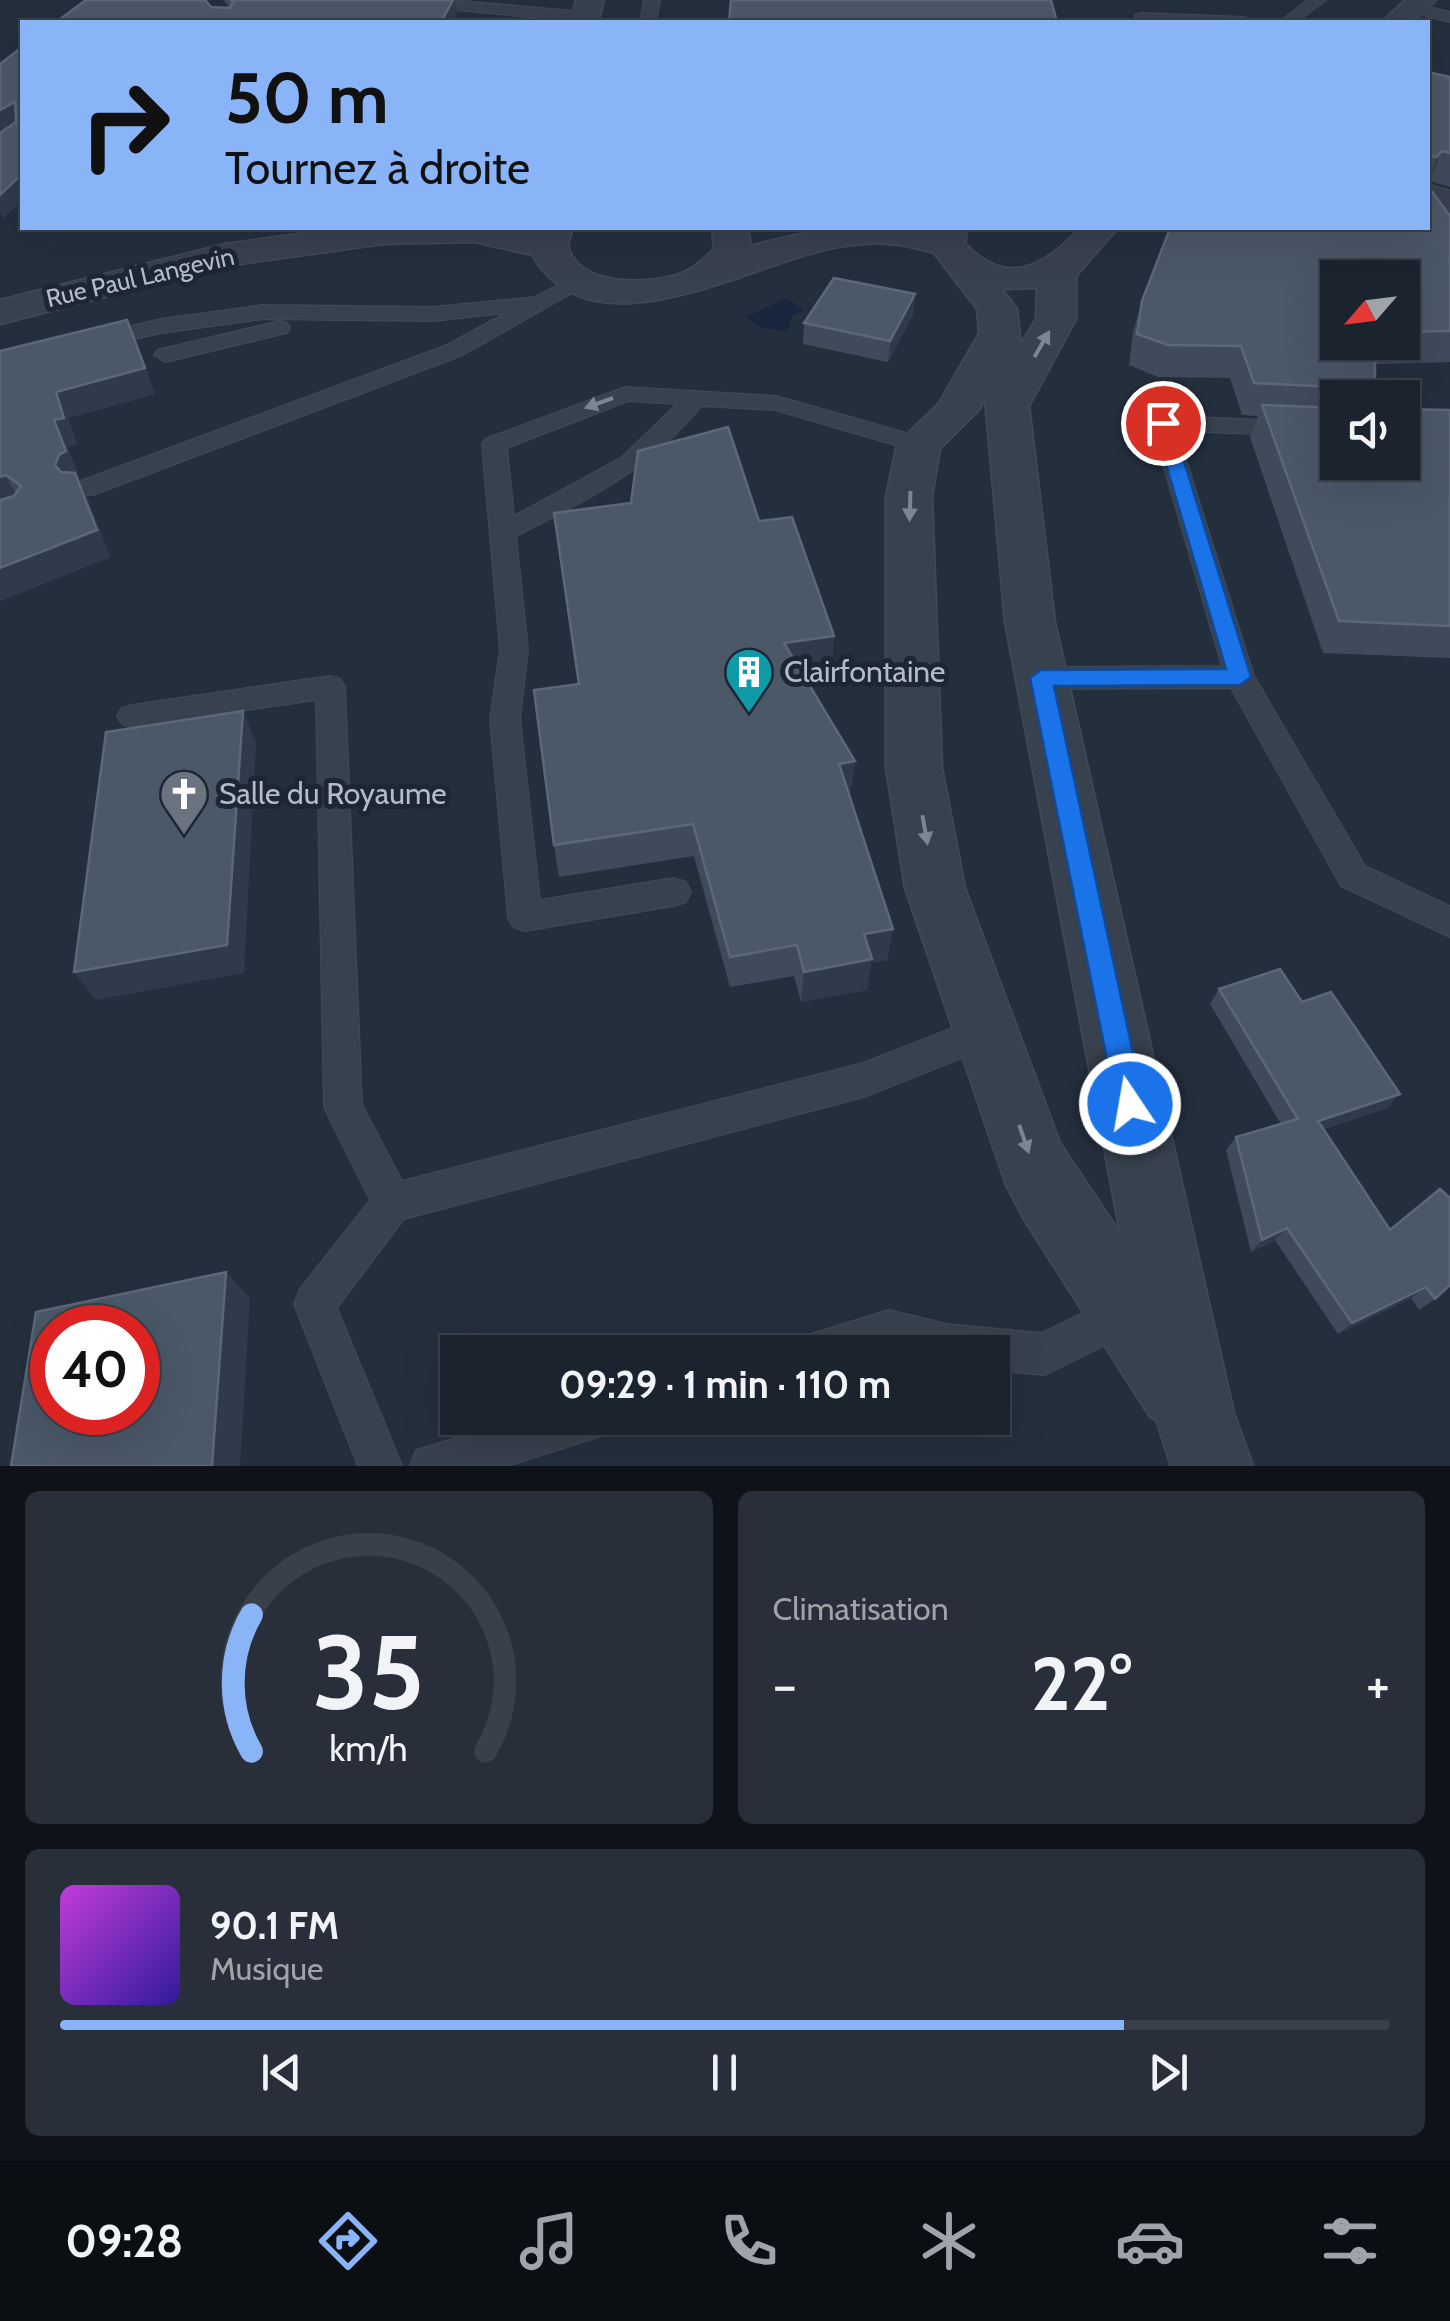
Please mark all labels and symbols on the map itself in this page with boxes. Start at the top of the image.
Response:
street label: Rue Paul Langevin [43,241,237,313]
north arrow [1320,260,1420,360]
one-way arrow [1034,329,1051,358]
pin [1121,381,1206,466]
one-way arrow [583,397,613,412]
one-way arrow [902,490,918,522]
building icon: Clairfontaine [723,646,775,714]
place label: Clairfontaine [784,653,945,690]
church icon: Salle du Royaume [158,768,210,836]
place label: Salle du Royaume [219,775,447,812]
one-way arrow [918,815,933,846]
position arrow [1078,1052,1182,1156]
one-way arrow [1017,1124,1032,1154]
speed limit sign: 40 [30,1305,160,1435]

